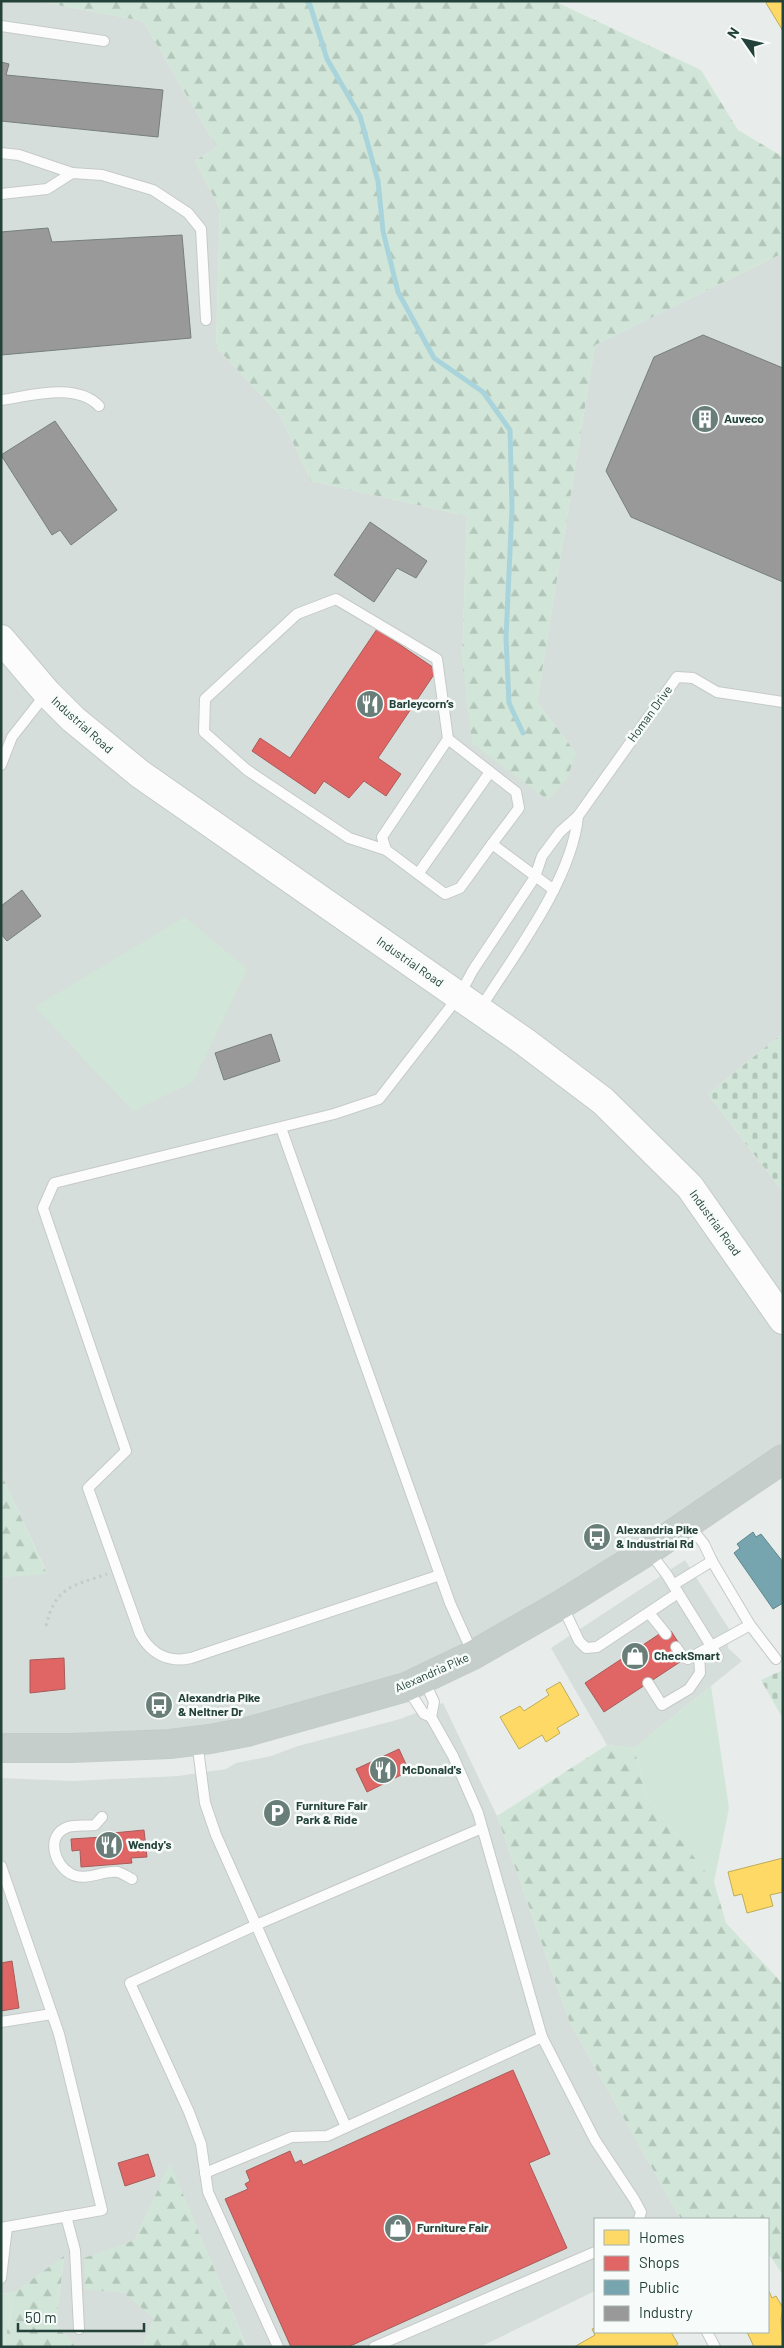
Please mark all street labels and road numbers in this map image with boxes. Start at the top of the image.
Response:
street label: Homan Drive [624,683,674,744]
street label: Industrial Road [49,693,116,756]
street label: Industrial Road [375,933,446,989]
street label: Industrial Road [687,1187,744,1258]
street label: Alexandria Pike [392,1650,471,1695]

